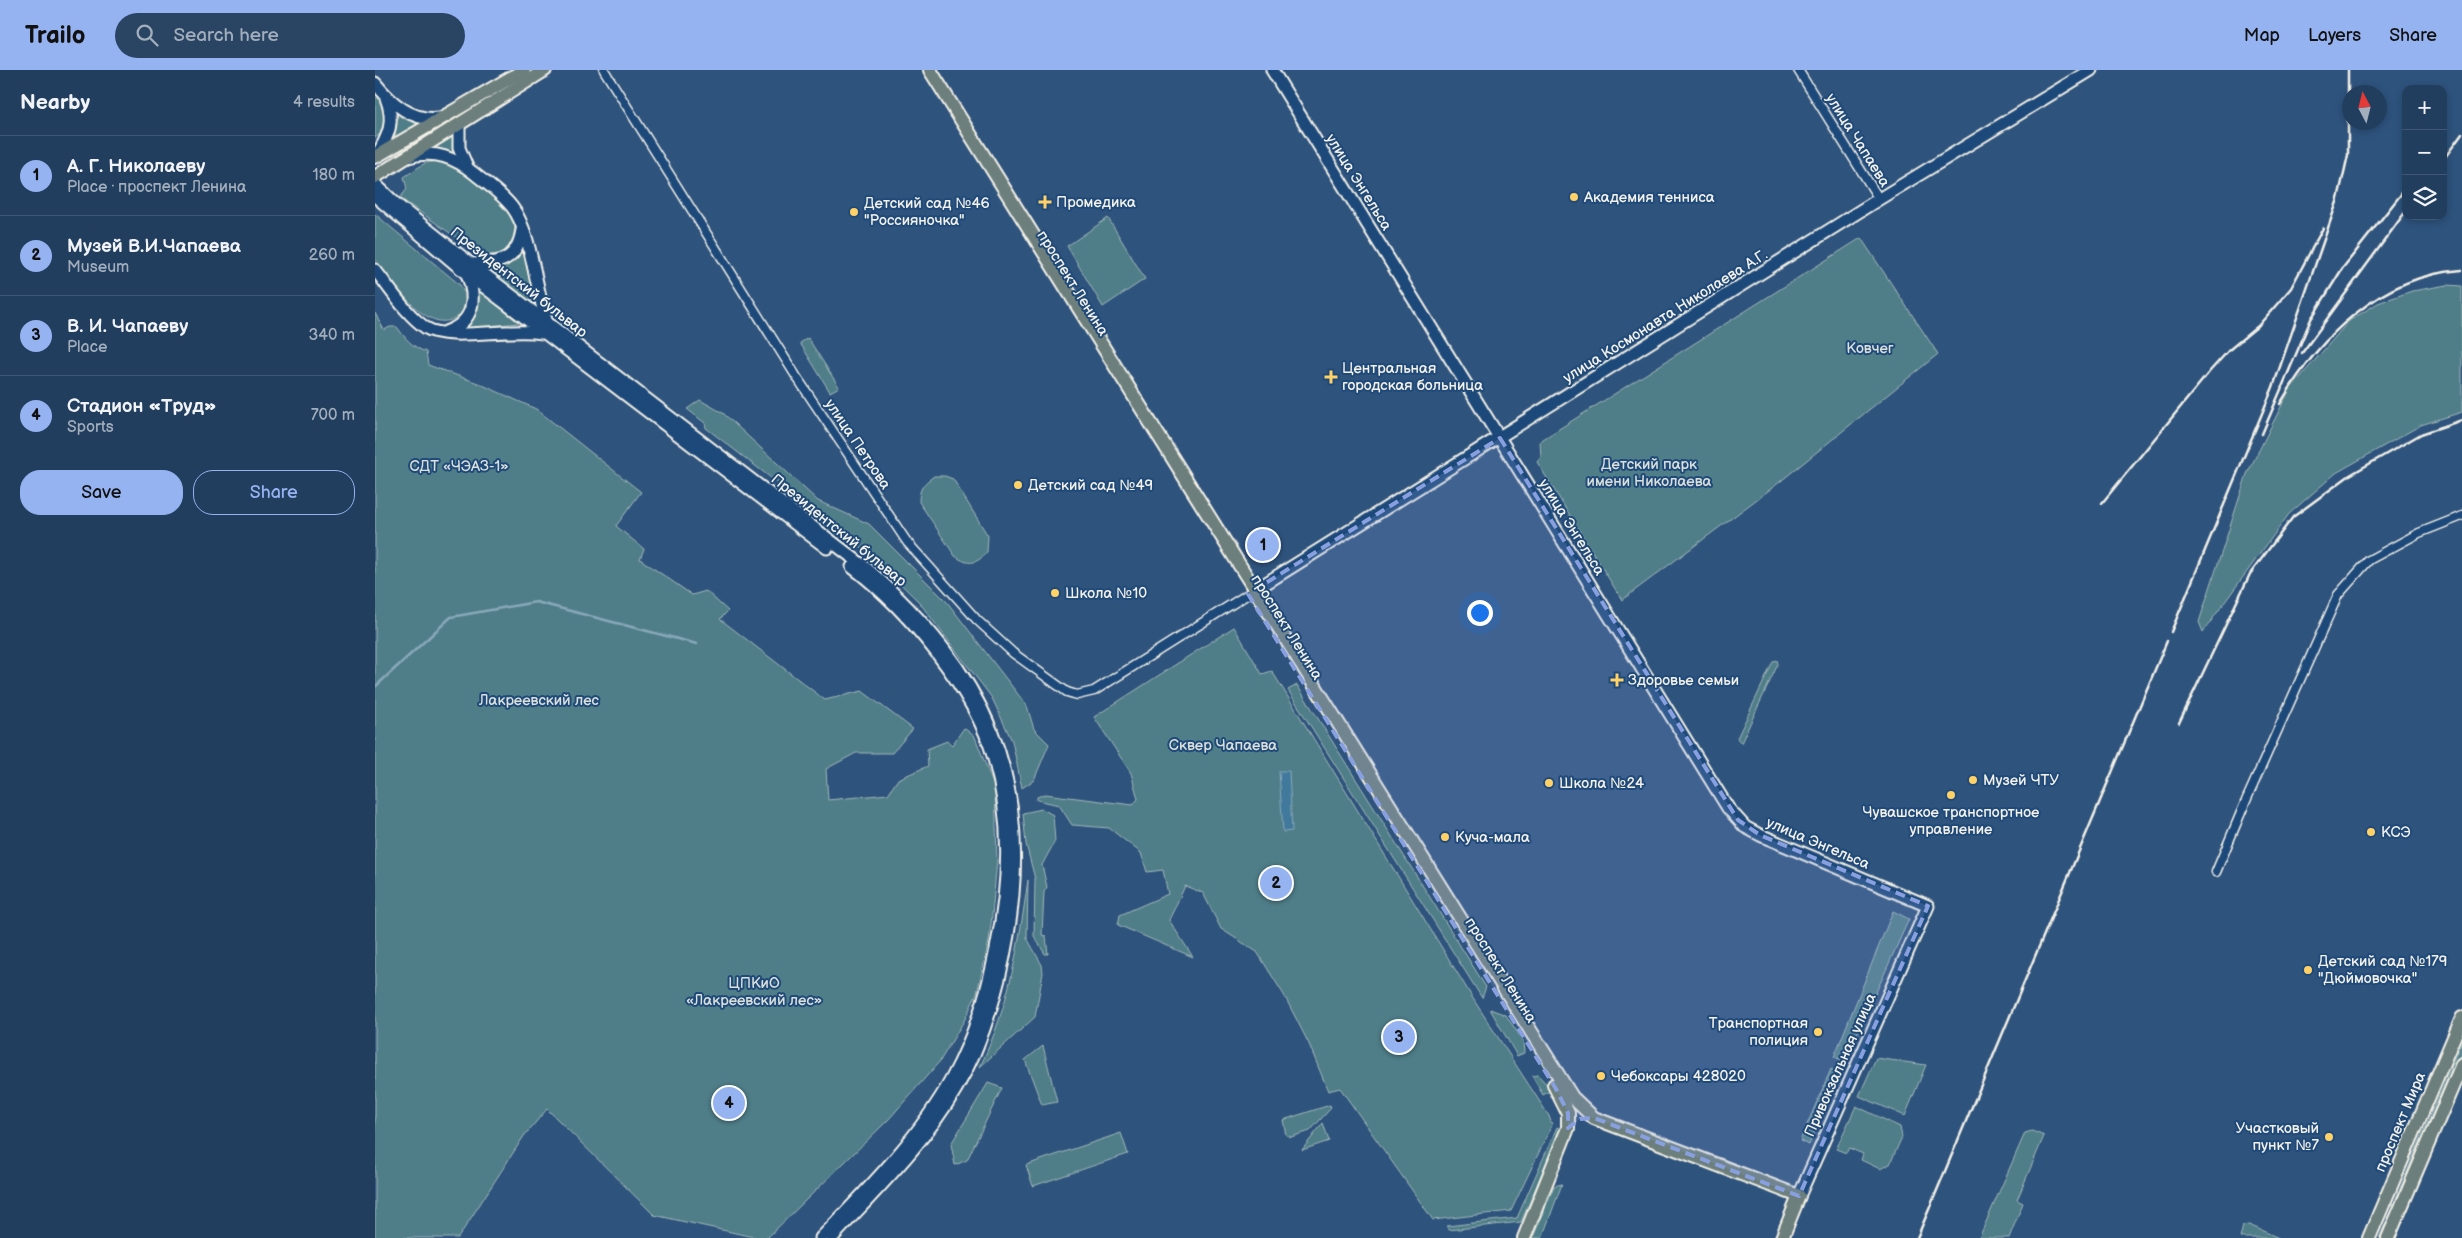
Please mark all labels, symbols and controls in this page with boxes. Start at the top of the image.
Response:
search box [115,13,465,58]
text: Trailo [25,21,85,50]
icon: search [133,21,161,49]
text: Search here [173,24,279,47]
text: Map [2244,25,2280,46]
text: Layers [2308,25,2361,46]
text: Share [2389,25,2437,46]
north arrow [2342,85,2387,130]
map controls [2402,85,2447,220]
button: + [2402,85,2447,130]
text: Nearby [20,90,90,115]
street label: улица Чапаева [1821,90,1894,191]
text: 4 results [293,93,355,112]
street label: улица Энгельса [1321,130,1396,234]
button: − [2402,130,2447,175]
text: А. Г. Николаеву [67,155,206,178]
text: 1 [33,166,39,185]
text: 180 m [313,166,355,185]
button: layers [2402,175,2447,220]
text: Place · проспект Ленина [67,178,247,197]
place label: Академия тенниса [1583,188,1715,207]
marker: Академия тенниса [1568,191,1580,203]
place label: Промедика [1056,193,1136,212]
place label: Детский сад №46 "Россияночка" [864,194,990,230]
marker: Промедика [1038,195,1052,209]
marker: Детский сад №46 "Россияночка" [848,206,860,218]
street label: Президентский бульвар [446,223,591,342]
street label: проспект Ленина [1033,227,1113,340]
text: Музей В.И.Чапаева [67,235,241,258]
street label: улица Космонавта Николаева А.Г. [1559,245,1771,387]
text: 2 [31,246,41,265]
text: 260 m [309,246,355,265]
text: Museum [67,258,129,277]
text: В. И. Чапаеву [67,315,188,338]
text: 3 [31,326,41,345]
text: 340 m [308,326,355,345]
text: Place [67,338,108,357]
park label: Ковчег [1846,339,1894,358]
place label: Центральная городская больница [1342,359,1483,395]
marker: Центральная городская больница [1324,370,1338,384]
text: Стадион «Труд» [67,395,216,418]
street label: улица Петрова [820,395,895,493]
text: 4 [31,406,41,425]
text: 700 m [311,406,355,425]
text: Sports [67,418,114,437]
park label: Детский парк имени Николаева [1587,455,1712,491]
park label: СДТ «ЧЭАЗ-1» [409,457,509,476]
button: Save [20,470,183,515]
button: Share [193,470,355,515]
street label: Президентский бульвар [767,470,911,591]
street label: улица Энгельса [1534,475,1609,579]
place label: Детский сад №49 [1028,476,1153,495]
marker: Детский сад №49 [1012,479,1024,491]
pin: 1 [1247,526,1279,564]
street label: проспект Ленина [1247,571,1327,684]
place label: Школа №10 [1065,584,1147,603]
marker: Школа №10 [1049,587,1061,599]
your location [1467,600,1493,626]
place label: Здоровье семьи [1628,671,1739,690]
marker: Здоровье семьи [1610,673,1624,687]
park label: Лакреевский лес [478,691,600,710]
park label: Сквер Чапаева [1169,736,1277,755]
place label: Музей ЧТУ [1983,771,2059,790]
place label: Школа №24 [1559,774,1644,793]
marker: Музей ЧТУ [1967,774,1979,786]
marker: Школа №24 [1543,777,1555,789]
marker: Чувашское транспортное управление [1945,789,1957,801]
place label: Чувашское транспортное управление [1863,803,2039,839]
street label: улица Энгельса [1763,813,1873,874]
place label: КСЭ [2381,823,2411,842]
marker: КСЭ [2365,826,2377,838]
place label: Куча-мала [1455,828,1530,847]
marker: Куча-мала [1439,831,1451,843]
pin: 2 [1260,864,1292,902]
street label: проспект Ленина [1461,914,1541,1027]
place label: Детский сад №179 "Дюймовочка" [2318,952,2447,988]
marker: Детский сад №179 "Дюймовочка" [2302,964,2314,976]
park label: ЦПКиО «Лакреевский лес» [686,974,822,1010]
street label: Привокзальная улица [1800,990,1881,1140]
place label: Транспортная полиция [1709,1014,1808,1050]
pin: 3 [1383,1018,1415,1056]
marker: Транспортная полиция [1812,1026,1824,1038]
place label: Чебоксары 428020 [1611,1067,1746,1086]
street label: проспект Мира [2371,1069,2430,1175]
marker: Чебоксары 428020 [1595,1070,1607,1082]
pin: 4 [713,1084,745,1122]
place label: Участковый пункт №7 [2235,1119,2320,1155]
marker: Участковый пункт №7 [2323,1131,2335,1143]

